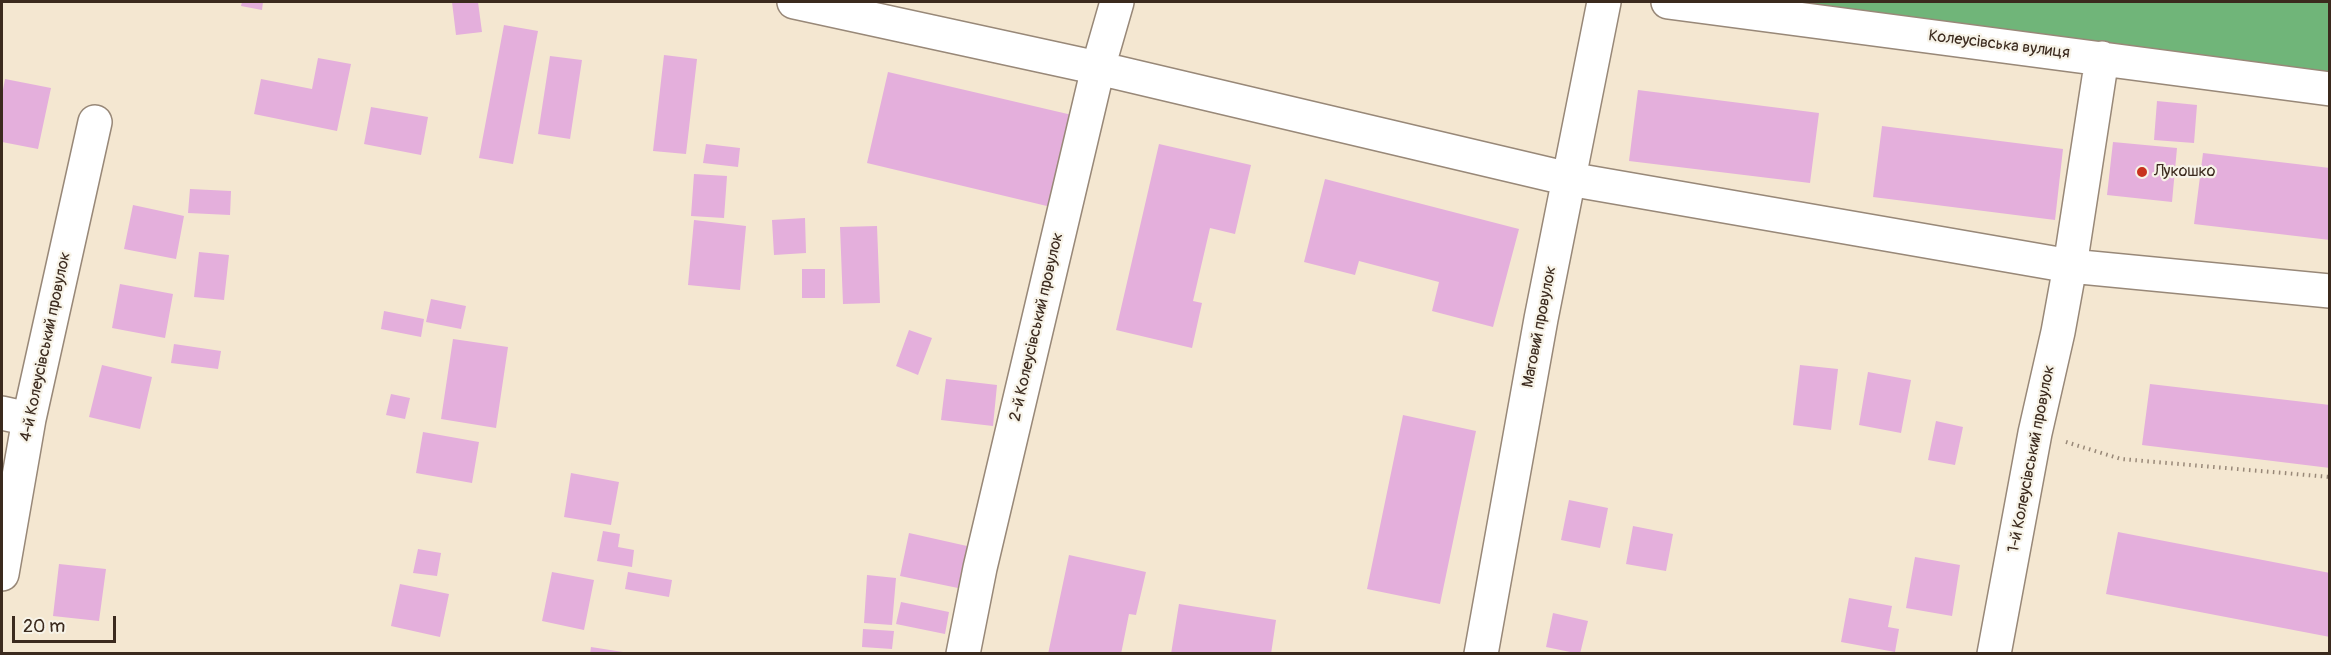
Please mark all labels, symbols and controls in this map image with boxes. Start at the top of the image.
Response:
street label: Колеусівська вулиця [1927,27,2071,63]
place label: Лукошко [2154,162,2215,182]
marker: Лукошко [2135,165,2149,179]
street label: 2-й Колеусівський провулок [1006,231,1068,423]
street label: 4-й Колеусівський провулок [17,250,75,444]
street label: Маговий провулок [1519,265,1561,389]
street label: 1-й Колеусівський провулок [2004,364,2060,554]
scale bar [15,604,118,642]
text: 20 m [23,615,65,638]

